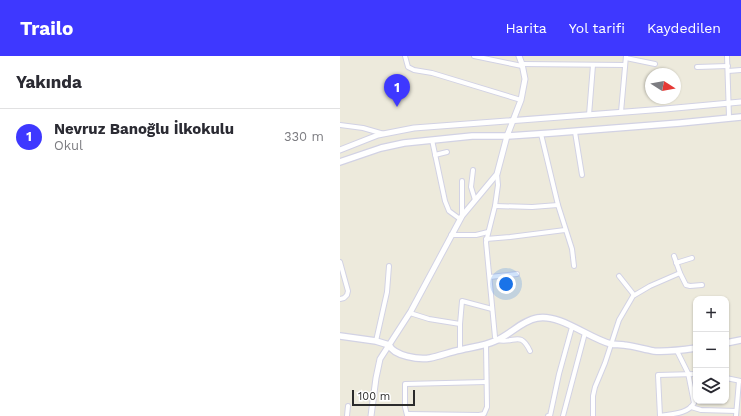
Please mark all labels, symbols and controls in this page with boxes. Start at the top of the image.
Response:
text: Trailo [20,17,73,40]
text: Harita [505,20,547,36]
text: Yol tarifi [569,20,625,36]
text: Kaydedilen [647,20,721,36]
north arrow [645,68,681,104]
text: Yakında [16,72,82,92]
pin: 1 [384,74,410,107]
text: Nevruz Banoğlu İlkokulu [54,120,234,138]
text: 1 [26,129,32,144]
text: 330 m [284,129,324,144]
text: Okul [54,138,83,153]
your location [496,274,516,294]
map controls [693,296,729,404]
button: + [693,296,729,332]
button: − [693,332,729,368]
button: layers [693,368,729,404]
scale bar [352,388,415,407]
text: 100 m [358,390,390,403]

